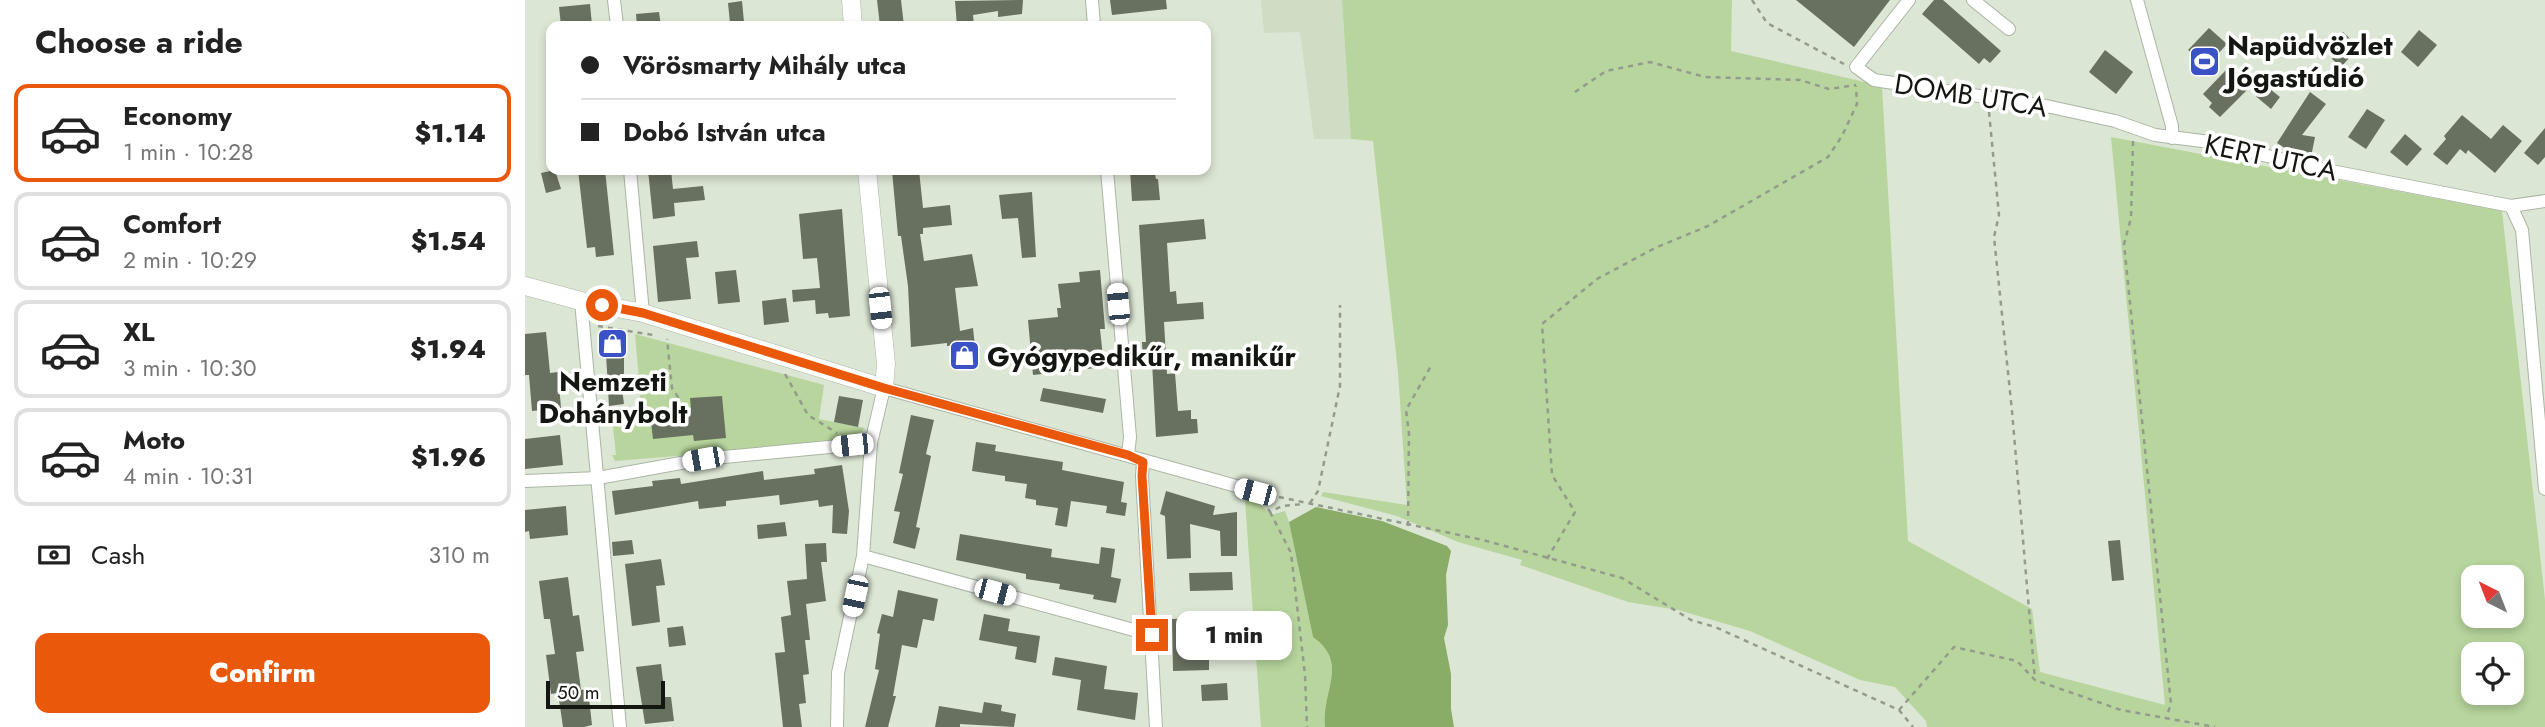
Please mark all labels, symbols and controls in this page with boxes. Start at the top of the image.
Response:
text: Choose a ride [35,19,243,65]
place label: Napüdvözlet Jógastúdió [2222,25,2393,98]
sports icon: Napüdvözlet Jógastúdió [2187,44,2221,78]
text: Vörösmarty Mihály utca [623,46,906,84]
street label: DOMB UTCA [1892,63,2051,128]
text: Economy [123,97,232,135]
icon: car [39,102,102,165]
text: Dobó István utca [623,113,826,151]
text: $1.14 [415,114,486,152]
street label: KERT UTCA [2201,123,2342,192]
text: 1 min · 10:28 [123,135,254,169]
text: Comfort [123,205,221,243]
icon: car [39,210,102,273]
text: $1.54 [411,222,486,260]
text: 2 min · 10:29 [123,243,257,277]
car [1106,282,1131,326]
car [868,286,893,330]
route start [586,289,618,321]
text: XL [123,313,155,351]
icon: car [39,318,102,381]
shop icon: Nemzeti Dohánybolt [596,327,630,361]
text: $1.94 [410,330,486,368]
place label: Gyógypedikűr, manikűr [987,336,1297,377]
shop icon: Gyógypedikűr, manikűr [947,339,981,373]
text: 3 min · 10:30 [123,351,257,385]
place label: Nemzeti Dohánybolt [538,361,688,434]
text: Moto [123,421,185,459]
icon: car [39,426,102,489]
car [831,432,874,458]
text: $1.96 [411,438,486,476]
car [681,445,726,473]
text: 4 min · 10:31 [123,459,254,493]
car [1232,476,1279,508]
icon: cash [35,536,73,574]
text: Cash [91,536,145,574]
text: 310 m [428,538,490,572]
north arrow [2461,565,2523,628]
map controls [2461,565,2524,705]
car [841,573,870,619]
car [972,576,1019,608]
callout: 1 min [1177,610,1292,660]
text: 1 min [1205,618,1263,652]
route end [1136,619,1168,651]
button: Confirm [35,633,490,713]
button: locate [2461,642,2524,705]
scale bar [546,678,665,710]
text: 50 m [557,679,600,706]

